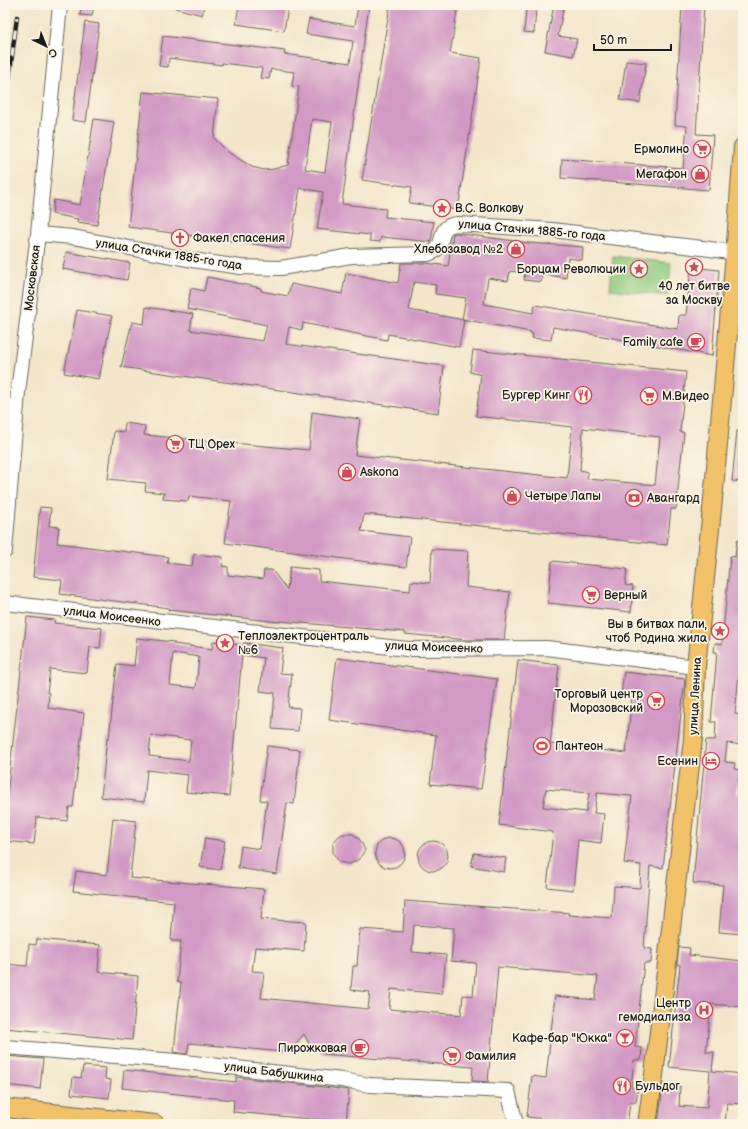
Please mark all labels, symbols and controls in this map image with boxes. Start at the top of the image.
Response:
north arrow [26,26,66,66]
scale bar [594,26,671,52]
text: 50 m [600,33,627,48]
text: С [45,46,60,61]
supermarket icon: Ермолино [692,139,712,159]
place label: Ермолино [634,142,689,157]
shop icon: Мегафон [690,164,710,184]
place label: Мегафон [636,167,687,182]
place icon: В.С. Волкову [432,198,452,218]
place label: В.С. Волкову [455,201,524,216]
street label: улица Стачки 1885-го года [458,217,606,244]
church icon: Факел спасения [170,228,190,248]
place label: Факел спасения [193,231,286,246]
street label: улица Стачки 1885-го года [95,236,243,273]
shop icon: Хлебозавод №2 [506,239,526,259]
place label: Хлебозавод №2 [414,242,503,257]
street label: Московская [21,244,44,312]
place icon: 40 лет битве за Москву [684,257,704,277]
place icon: Борцам Революции [629,259,649,279]
place label: Борцам Революции [516,262,626,277]
place label: 40 лет битве за Москву [658,279,730,308]
cafe icon: Family cafe [686,332,706,352]
place label: Family cafe [623,335,683,350]
restaurant icon: Бургер Кинг [573,385,593,405]
supermarket icon: М.Видео [639,386,659,406]
place label: Бургер Кинг [502,388,570,403]
place label: М.Видео [662,389,709,404]
supermarket icon: ТЦ Орех [165,434,185,454]
place label: ТЦ Орех [188,437,235,452]
shop icon: Askona [337,462,357,482]
place label: Askona [360,465,399,480]
shop icon: Четыре Лапы [502,486,522,506]
bank icon: Авангард [624,488,644,508]
place label: Четыре Лапы [525,489,601,504]
place label: Авангард [646,491,700,506]
supermarket icon: Верный [581,585,601,605]
place label: Верный [604,588,647,603]
street label: улица Моисеенко [62,603,161,630]
place label: Вы в битвах пали, чтоб Родина жила [606,617,707,646]
place icon: Вы в битвах пали, чтоб Родина жила [710,621,730,641]
place label: Теплоэлектроцентраль №6 [238,629,369,658]
place icon: Теплоэлектроцентраль №6 [215,633,235,653]
street label: улица Моисеенко [385,638,483,657]
street label: улица Ленина [686,657,705,735]
place label: Торговый центр Морозовский [554,687,643,716]
supermarket icon: Торговый центр Морозовский [646,691,666,711]
sports icon: Пантеон [532,736,552,756]
place label: Пантеон [555,739,603,754]
hotel icon: Есенин [701,751,721,771]
place label: Есенин [657,754,698,769]
place label: Центр гемодиализа [618,996,691,1025]
hospital icon: Центр гемодиализа [694,1000,714,1020]
bar icon: Кафе-бар "Юкка" [615,1028,635,1048]
place label: Кафе-бар "Юкка" [512,1031,612,1046]
cafe icon: Пирожковая [350,1038,370,1058]
place label: Пирожковая [278,1041,347,1056]
supermarket icon: Фамилия [442,1046,462,1066]
place label: Фамилия [465,1049,516,1064]
street label: улица Бабушкина [223,1059,325,1086]
restaurant icon: Бульдог [612,1076,632,1096]
place label: Бульдог [635,1079,680,1094]

